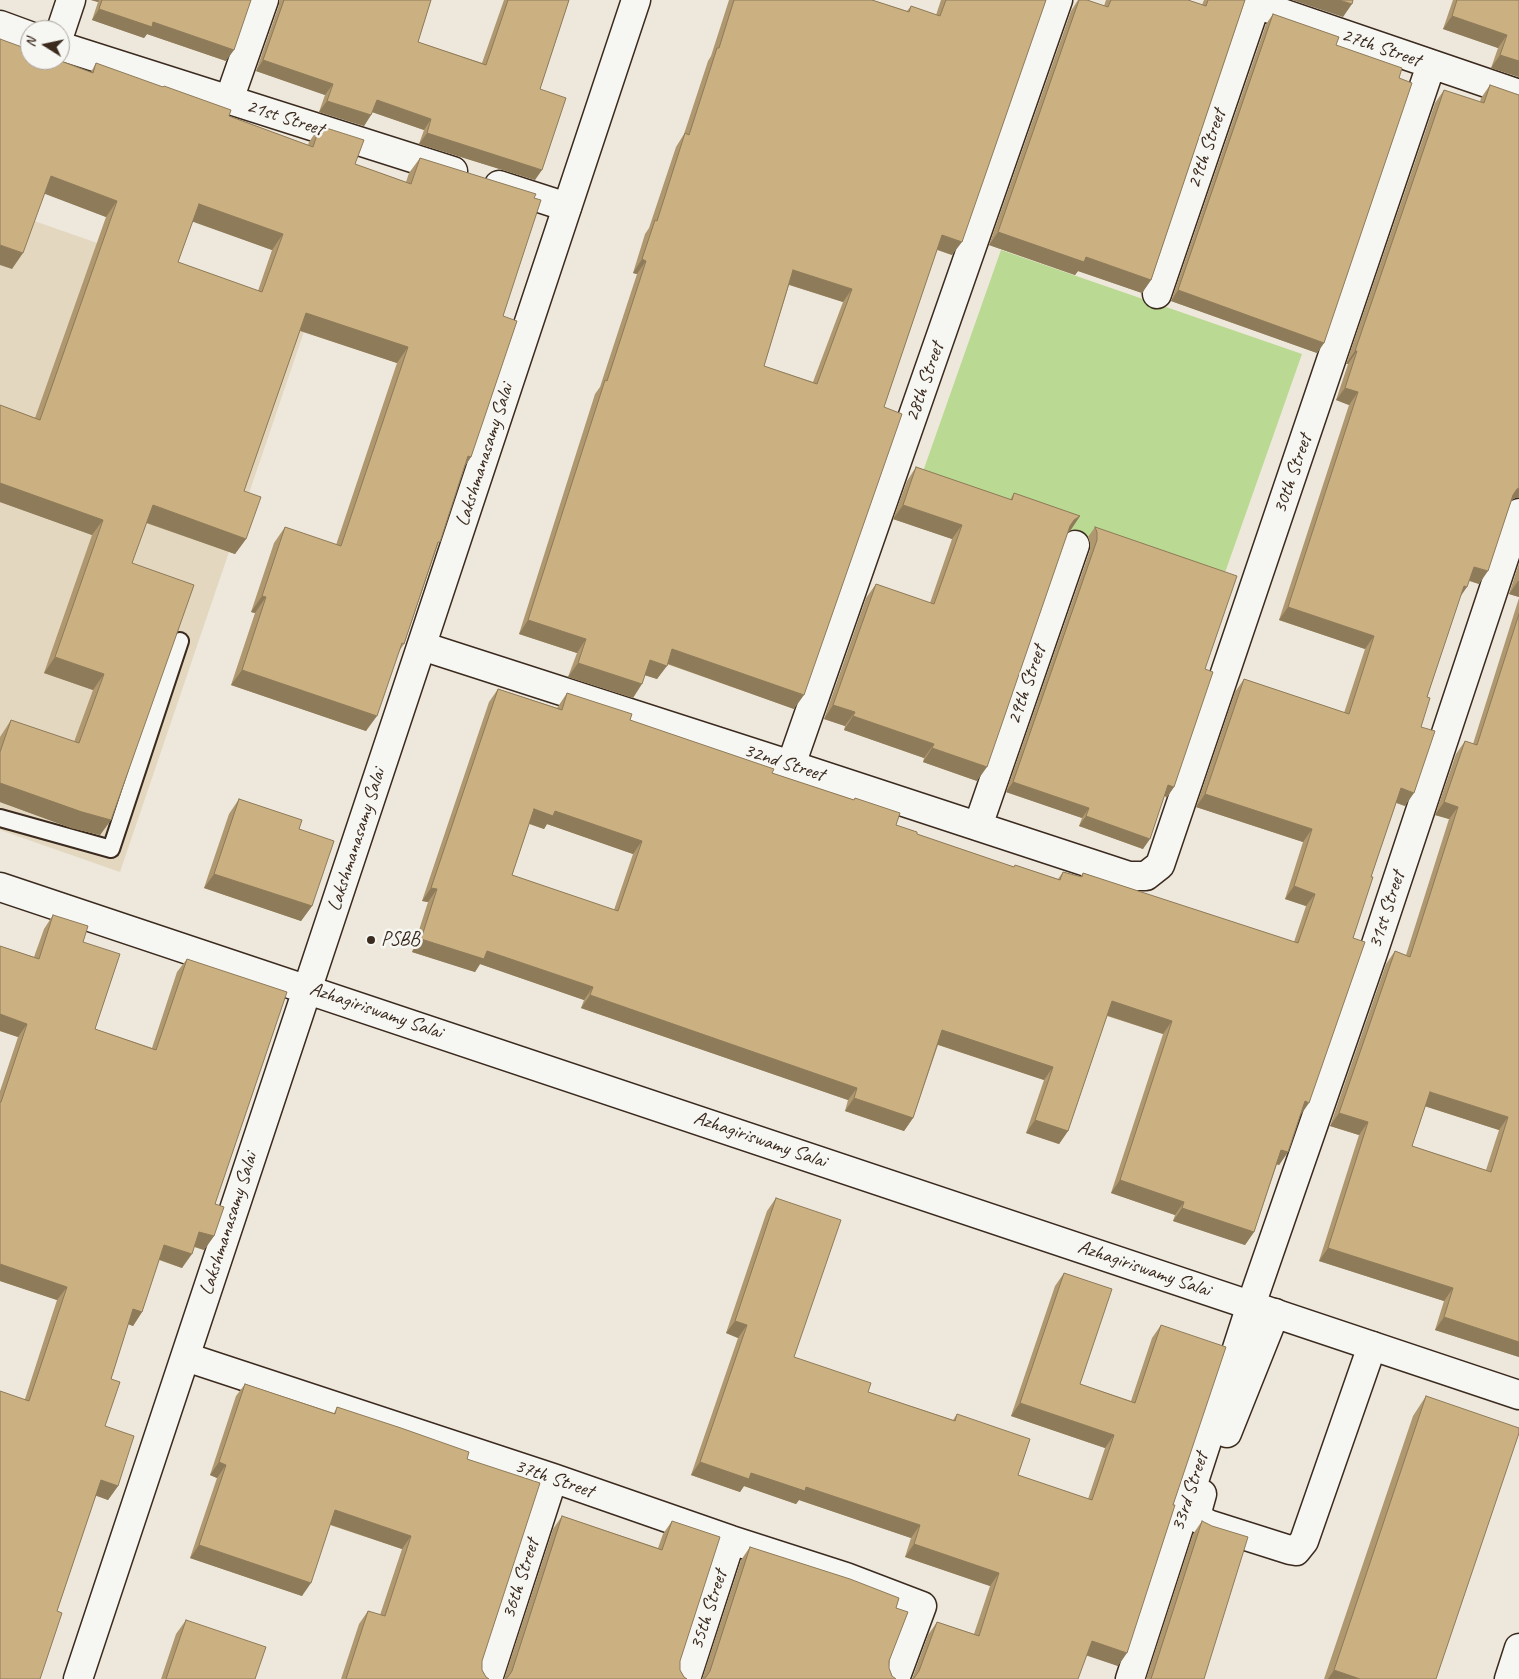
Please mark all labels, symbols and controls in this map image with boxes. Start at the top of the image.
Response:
north arrow [20,20,70,70]
street label: 27th Street [1338,23,1424,73]
text: N [22,37,40,48]
street label: 21st Street [243,94,327,142]
street label: 29th Street [1182,106,1232,192]
street label: 28th Street [900,339,950,425]
street label: Lakshmanasamy Salai [451,381,519,529]
street label: 30th Street [1268,431,1318,517]
street label: 29th Street [1002,642,1052,728]
street label: 32nd Street [741,739,827,787]
street label: Lakshmanasamy Salai [323,766,391,914]
street label: 31st Street [1363,868,1411,952]
place label: PSBB [381,928,420,952]
marker: PSBB [365,934,377,946]
street label: Azhagiriswamy Salai [307,977,445,1045]
street label: Azhagiriswamy Salai [691,1106,829,1174]
street label: Lakshmanasamy Salai [195,1150,263,1298]
street label: Azhagiriswamy Salai [1075,1235,1213,1303]
street label: 33rd Street [1166,1450,1214,1534]
street label: 37th Street [511,1454,597,1504]
street label: 36th Street [497,1536,545,1622]
street label: 35th Street [685,1567,733,1653]

